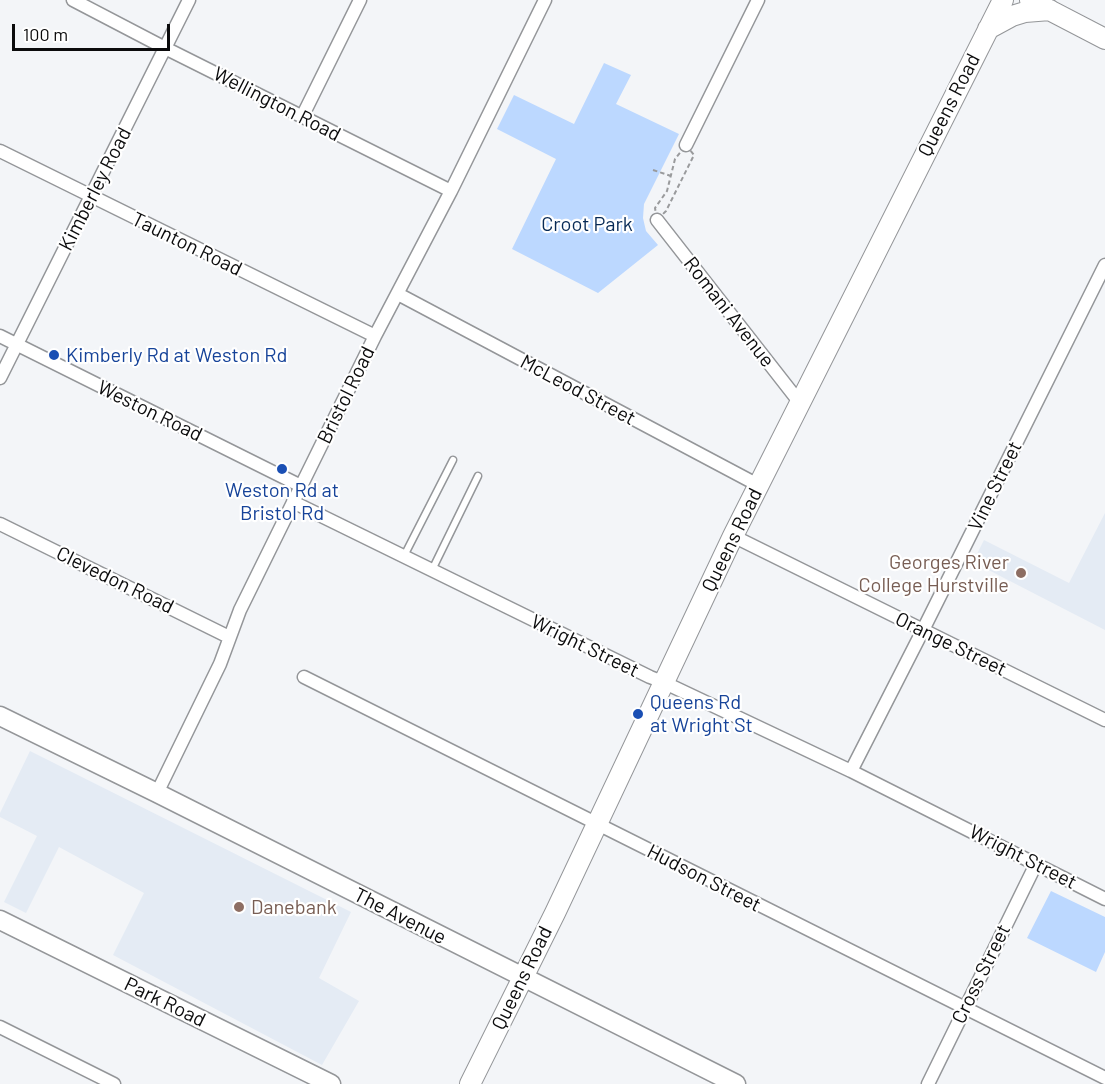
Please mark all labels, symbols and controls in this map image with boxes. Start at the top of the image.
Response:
scale bar [15,12,172,50]
text: 100 m [23,23,68,45]
street label: Queens Road [913,50,985,160]
street label: Wellington Road [209,62,345,146]
street label: Kimberley Road [54,123,136,255]
street label: Taunton Road [128,207,246,281]
park label: Croot Park [541,212,633,236]
street label: Romani Avenue [679,252,779,372]
street label: Bristol Road [312,342,380,448]
place label: Kimberly Rd at Weston Rd [66,343,287,367]
marker: Kimberly Rd at Weston Rd [47,348,61,362]
street label: McLeod Street [516,350,640,430]
street label: Weston Road [94,375,206,447]
street label: Vine Street [963,437,1027,535]
marker: Weston Rd at Bristol Rd [275,462,289,476]
place label: Weston Rd at Bristol Rd [225,478,339,525]
street label: Queens Road [697,484,767,596]
street label: Clevedon Road [52,541,178,619]
place label: Georges River College Hurstville [858,550,1009,597]
marker: Georges River College Hurstville [1014,566,1028,580]
street label: Orange Street [892,607,1010,681]
street label: Wright Street [527,610,643,682]
place label: Queens Rd at Wright St [650,690,753,737]
marker: Queens Rd at Wright St [631,707,645,721]
street label: Wright Street [965,820,1081,894]
street label: Hudson Street [643,839,765,917]
street label: The Avenue [350,883,450,949]
place label: Danebank [251,895,337,919]
marker: Danebank [232,900,246,914]
street label: Cross Street [947,920,1015,1028]
street label: Queens Road [487,922,557,1034]
street label: Park Road [120,972,210,1032]

